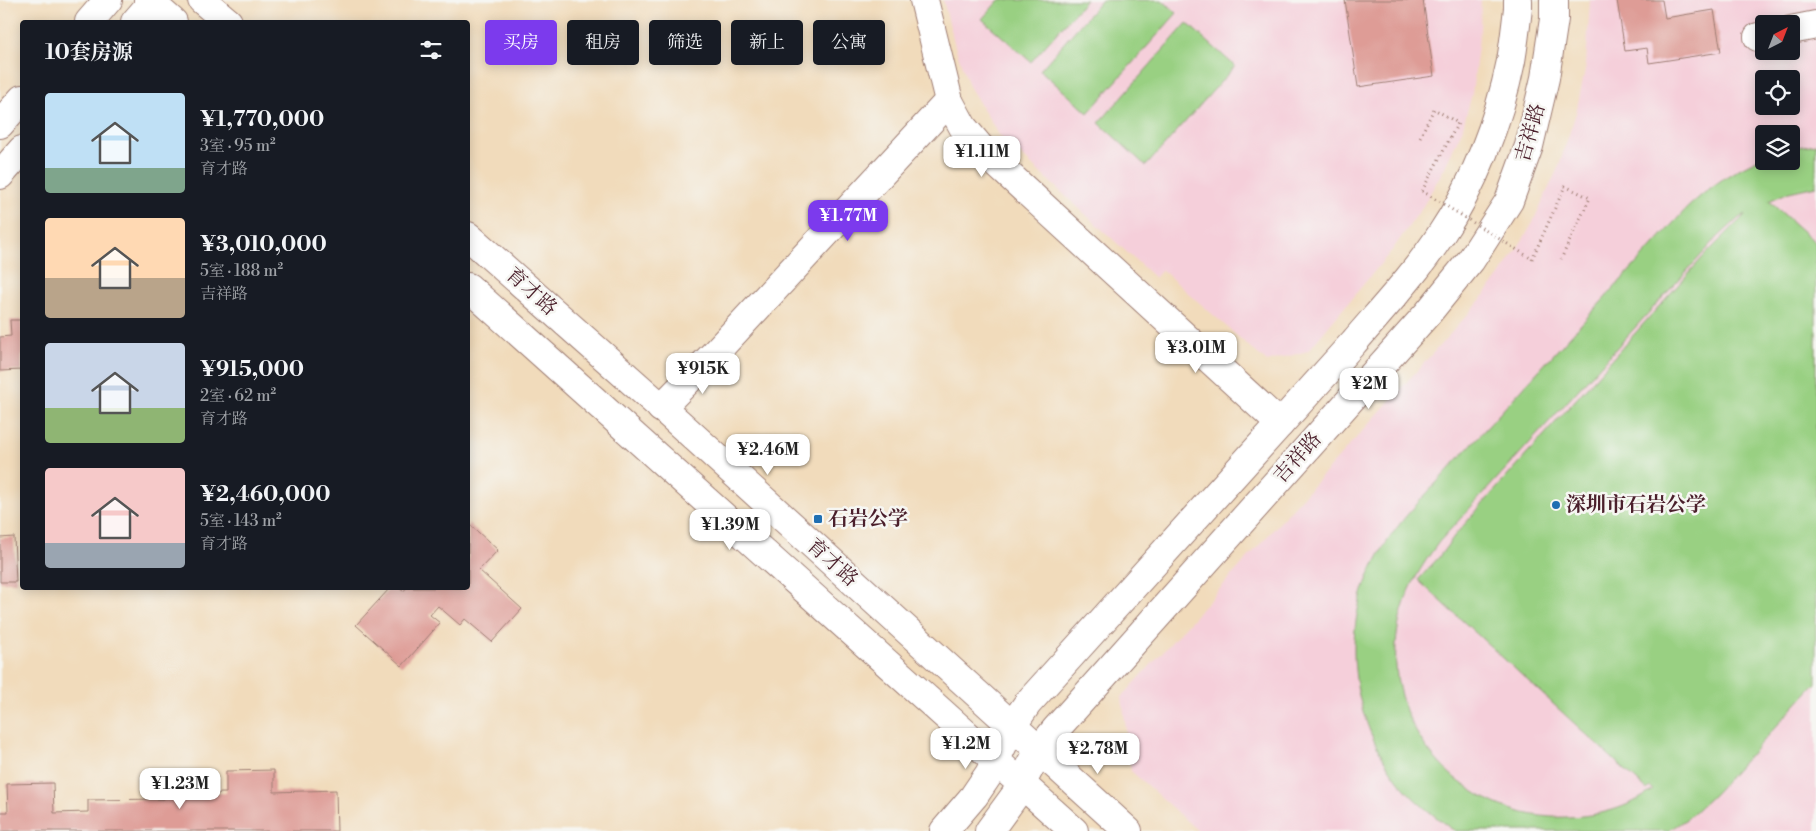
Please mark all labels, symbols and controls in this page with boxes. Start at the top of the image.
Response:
north arrow [1755,15,1800,60]
map controls [1755,15,1800,170]
chip: 买房 [485,20,557,65]
chip: 租房 [567,20,639,65]
chip: 筛选 [649,20,721,65]
chip: 新上 [731,20,803,65]
chip: 公寓 [813,20,885,65]
icon: filters [417,36,445,64]
text: 10套房源 [45,40,133,66]
button: locate [1755,70,1800,115]
street label: 吉祥路 [1511,101,1551,165]
text: ¥1,770,000 [200,107,324,133]
icon: home [85,113,145,173]
button: layers [1755,125,1800,170]
text: 3室 · 95 m² [200,136,276,156]
pin: ¥1.11M [941,136,1023,178]
text: ¥1.11M [954,142,1010,162]
text: 育才路 [200,159,248,179]
pin: ¥1.77M [807,200,889,242]
text: ¥1.77M [819,206,877,226]
text: ¥3,010,000 [200,232,327,258]
icon: home [85,238,145,298]
text: 5室 · 188 m² [200,261,283,281]
street label: 育才路 [500,263,562,321]
text: 吉祥路 [200,284,248,304]
pin: ¥3.01M [1155,332,1237,374]
text: ¥3.01M [1166,338,1226,358]
pin: ¥915K [668,352,738,395]
text: ¥915,000 [200,357,304,383]
text: ¥915K [677,359,729,379]
icon: home [85,363,145,423]
pin: ¥2M [1345,368,1393,410]
text: ¥2M [1350,374,1388,394]
text: 2室 · 62 m² [200,386,276,406]
text: 育才路 [200,409,248,429]
street label: 吉祥路 [1269,427,1327,489]
pin: ¥2.46M [727,434,809,476]
text: ¥2.46M [737,440,799,460]
text: ¥2,460,000 [200,482,331,508]
icon: home [85,488,145,548]
place label: 深圳市石岩公学 [1566,493,1706,518]
marker: 深圳市石岩公学 [1550,499,1562,511]
place label: 石岩公学 [828,507,908,532]
pin: ¥1.39M [689,508,771,551]
text: 5室 · 143 m² [200,511,282,531]
marker: 石岩公学 [812,513,824,525]
text: ¥1.39M [701,515,760,535]
text: 育才路 [200,534,248,554]
street label: 育才路 [801,534,863,592]
pin: ¥1.2M [931,728,1001,770]
pin: ¥2.78M [1057,732,1139,775]
text: ¥1.2M [941,734,991,754]
text: ¥2.78M [1068,739,1128,759]
pin: ¥1.23M [139,768,221,810]
text: ¥1.23M [151,774,209,794]

